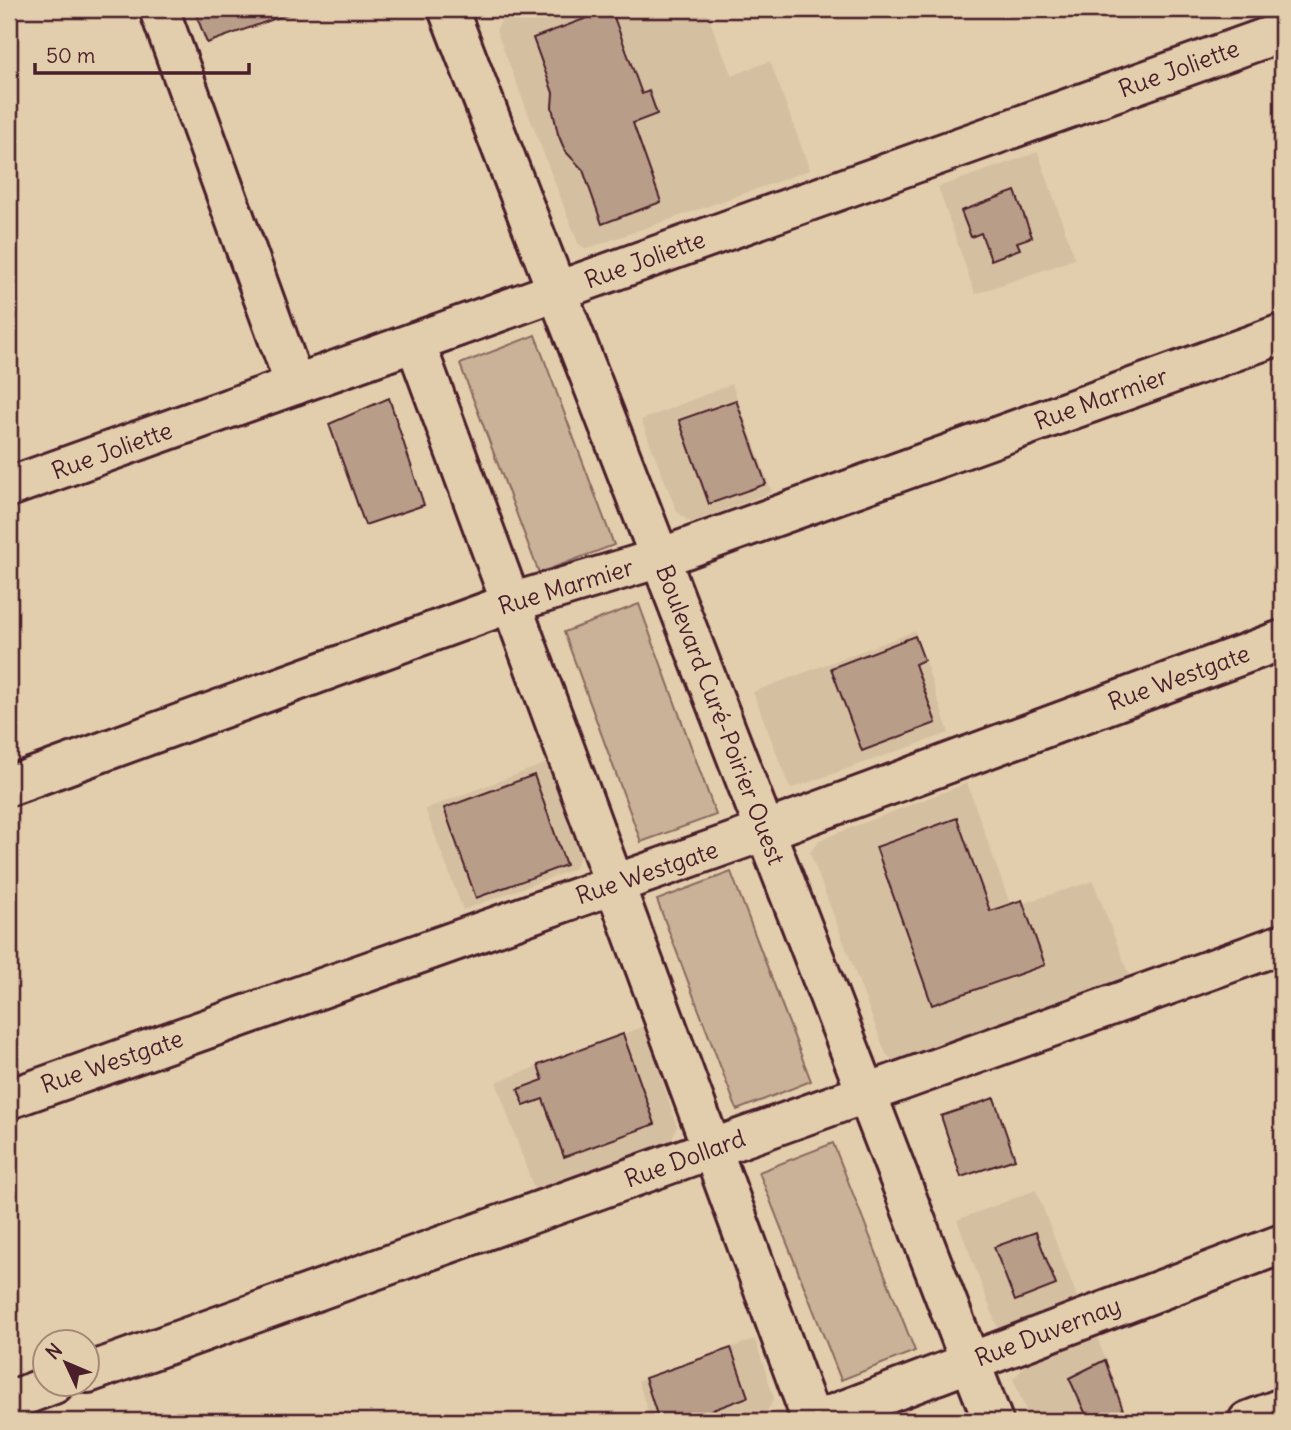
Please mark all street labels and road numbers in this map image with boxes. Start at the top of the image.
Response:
street label: Rue Joliette [1114,32,1243,104]
street label: Rue Joliette [580,223,709,295]
street label: Rue Marmier [1030,360,1172,436]
street label: Rue Joliette [47,414,176,486]
street label: Rue Marmier [495,551,637,621]
street label: Boulevard Curé-Poirier Ouest [650,561,792,869]
street label: Rue Westgate [1104,638,1254,717]
street label: Rue Westgate [572,834,722,910]
street label: Rue Westgate [37,1023,187,1099]
street label: Rue Dollard [620,1122,749,1194]
street label: Rue Duvernay [970,1289,1125,1373]

